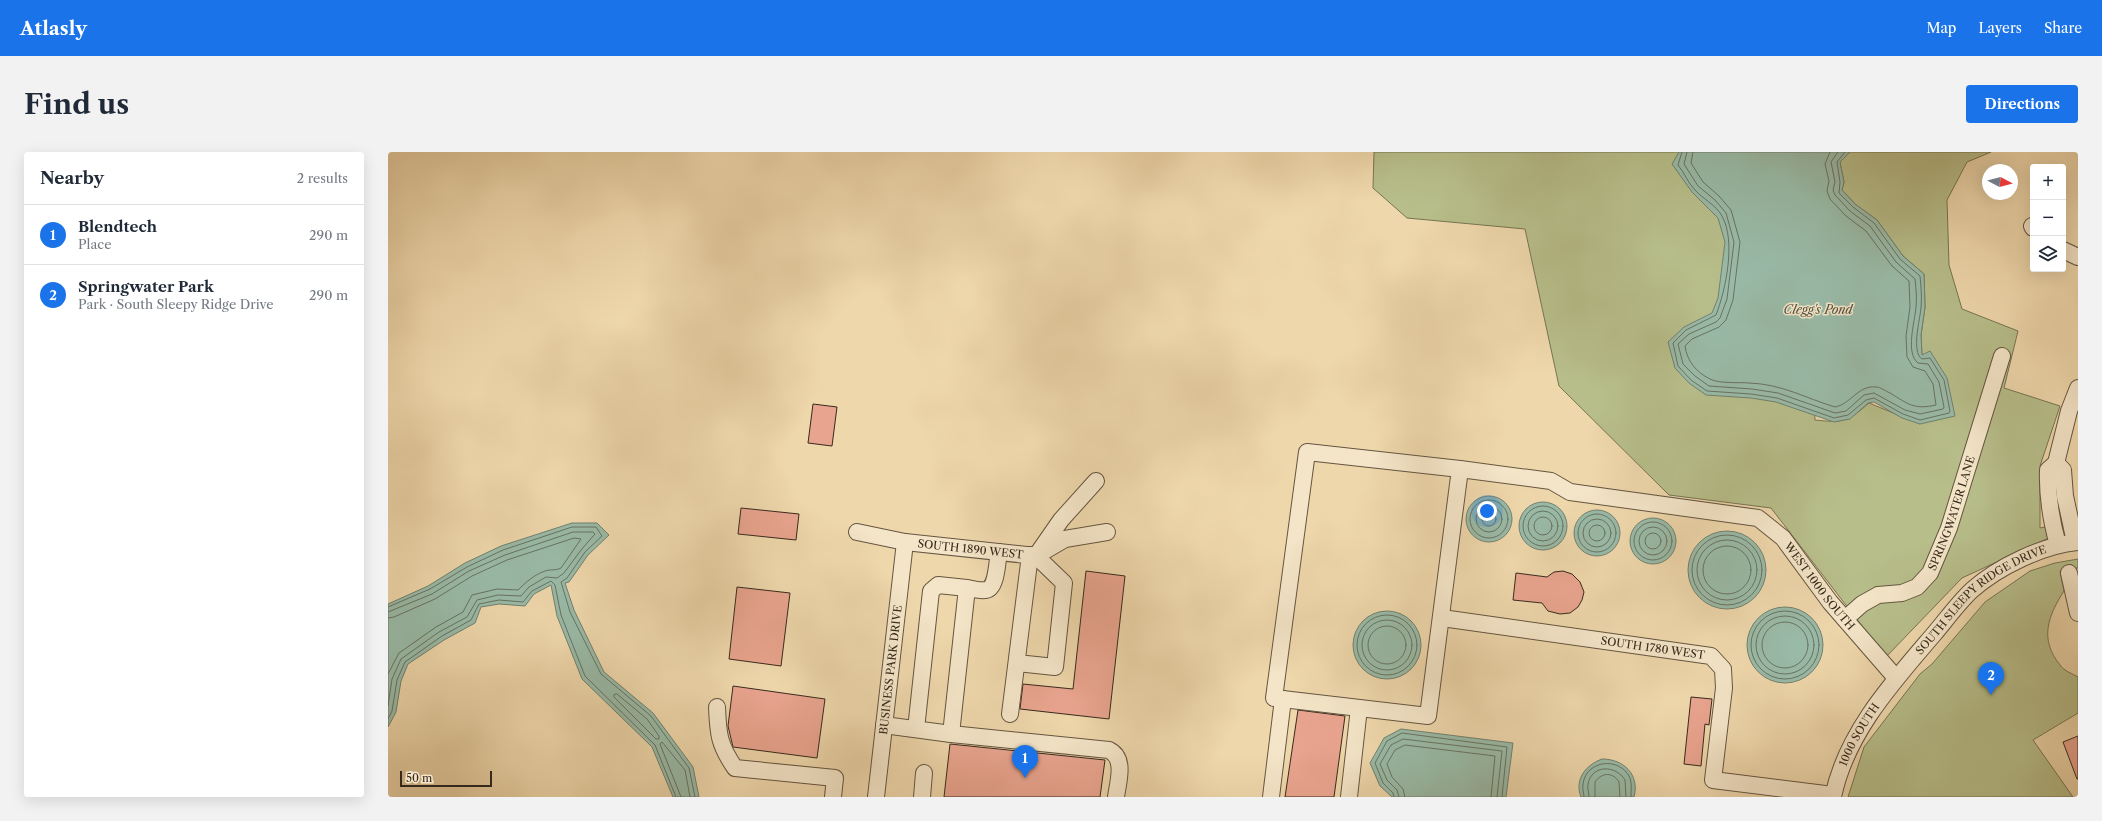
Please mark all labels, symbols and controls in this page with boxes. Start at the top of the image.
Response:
text: Atlasly [20,17,87,40]
text: Map [1926,19,1956,37]
text: Layers [1978,19,2022,37]
text: Share [2044,19,2082,37]
button: Directions [1966,85,2078,123]
text: Find us [24,87,129,121]
north arrow [1982,164,2018,200]
map controls [2030,164,2066,272]
button: + [2030,164,2066,200]
text: Nearby [40,168,104,188]
text: 2 results [297,170,348,186]
button: − [2030,200,2066,236]
text: Blendtech [78,217,157,236]
text: 1 [50,227,56,243]
text: 290 m [309,227,348,243]
text: Place [78,236,111,252]
button: layers [2030,236,2066,272]
text: Springwater Park [78,277,214,296]
text: 2 [49,287,57,303]
text: 290 m [309,287,348,303]
text: Park · South Sleepy Ridge Drive [78,296,273,312]
water label: Clegg's Pond [1784,302,1854,317]
street label: SPRINGWATER LANE [1925,454,1978,573]
your location [1477,501,1497,521]
street label: SOUTH 1890 WEST [917,536,1025,562]
street label: WEST 1000 SOUTH [1781,538,1858,633]
street label: SOUTH SLEEPY RIDGE DRIVE [1912,542,2049,657]
street label: BUSINESS PARK DRIVE [876,604,905,735]
street label: SOUTH 1780 WEST [1600,633,1707,662]
pin: 2 [1978,662,2004,695]
street label: 1000 SOUTH [1836,700,1882,768]
pin: 1 [1012,745,1038,778]
scale bar [400,769,492,788]
text: 50 m [406,771,432,785]

